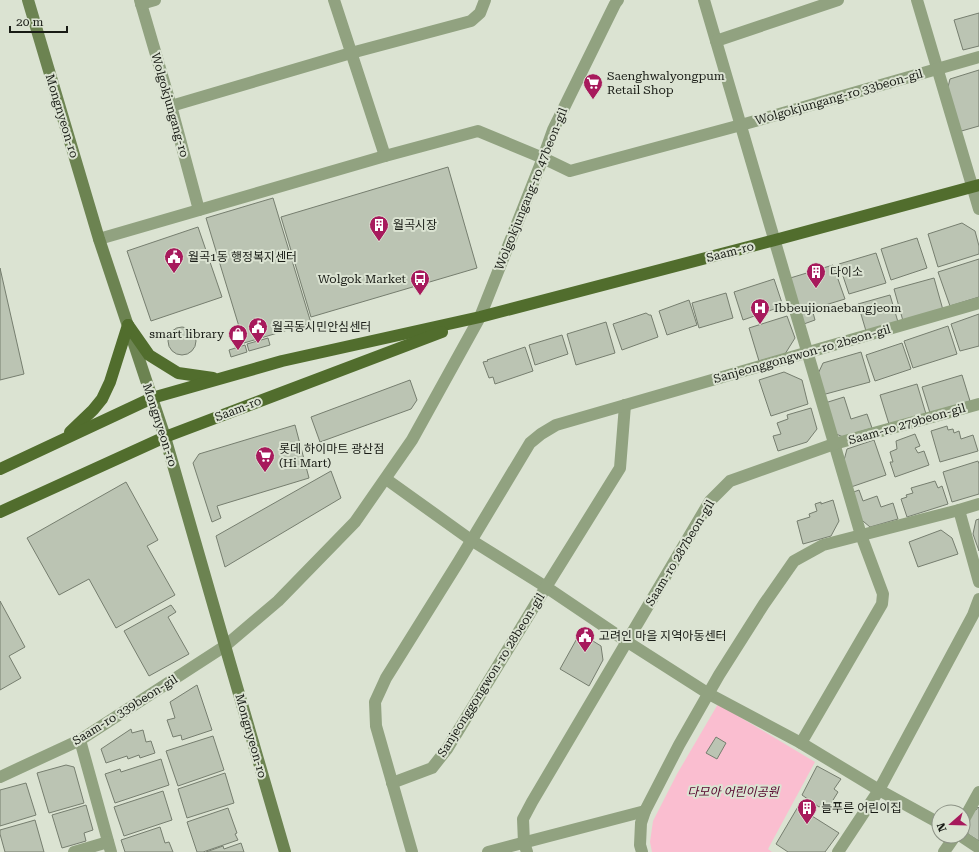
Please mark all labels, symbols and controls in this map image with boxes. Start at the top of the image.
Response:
scale bar [10,8,67,34]
text: 20 m [16,15,43,29]
street label: Wolgokjungang-ro [148,51,192,159]
street label: Wolgokjungang-ro 33beon-gil [754,66,925,128]
place label: Saenghwalyongpum Retail Shop [607,69,725,97]
street label: Mongnyeon-ro [43,72,81,160]
supermarket icon: Saenghwalyongpum Retail Shop [582,72,604,100]
street label: Wolgokjungang-ro 47beon-gil [492,106,570,272]
building icon: 월곡시장 [368,214,390,242]
place label: 월곡시장 [393,218,437,232]
street label: Saam-ro [705,239,755,265]
public building icon: 월곡1동 행정복지센터 [163,246,185,274]
place label: 월곡1동 행정복지센터 [188,250,297,264]
building icon: 다이소 [805,261,827,289]
place label: 다이소 [830,265,863,279]
bus stop icon: Wolgok Market [409,268,431,296]
place label: Wolgok Market [318,272,407,286]
hospital icon: Ibbeujionaebangjeom [749,297,771,325]
place label: Ibbeujionaebangjeom [774,301,901,315]
public building icon: 월곡동시민안심센터 [247,316,269,344]
place label: 월곡동시민안심센터 [272,320,371,334]
street label: Sanjeonggongwon-ro 2beon-gil [712,322,893,386]
shop icon: smart library [227,323,249,351]
place label: smart library [149,327,225,341]
street label: Mongnyeon-ro [140,381,180,469]
street label: Saam-ro [213,394,263,424]
street label: Saam-ro 279beon-gil [847,400,967,447]
place label: 롯데 하이마트 광산점 (Hi Mart) [279,442,384,470]
supermarket icon: 롯데 하이마트 광산점 (Hi Mart) [254,445,276,473]
street label: Saam-ro 287beon-gil [643,497,717,609]
street label: Sanjeonggongwon-ro 28beon-gil [435,590,548,759]
public building icon: 고려인 마을 지역아동센터 [574,625,596,653]
place label: 고려인 마을 지역아동센터 [599,629,727,643]
street label: Saam-ro 339beon-gil [70,672,180,748]
street label: Mongnyeon-ro [232,692,270,780]
park label: 다모아 어린이공원 [687,785,780,799]
building icon: 늘푸른 어린이집 [796,797,818,825]
place label: 늘푸른 어린이집 [821,801,901,815]
north arrow [931,804,971,844]
text: N [934,821,950,833]

